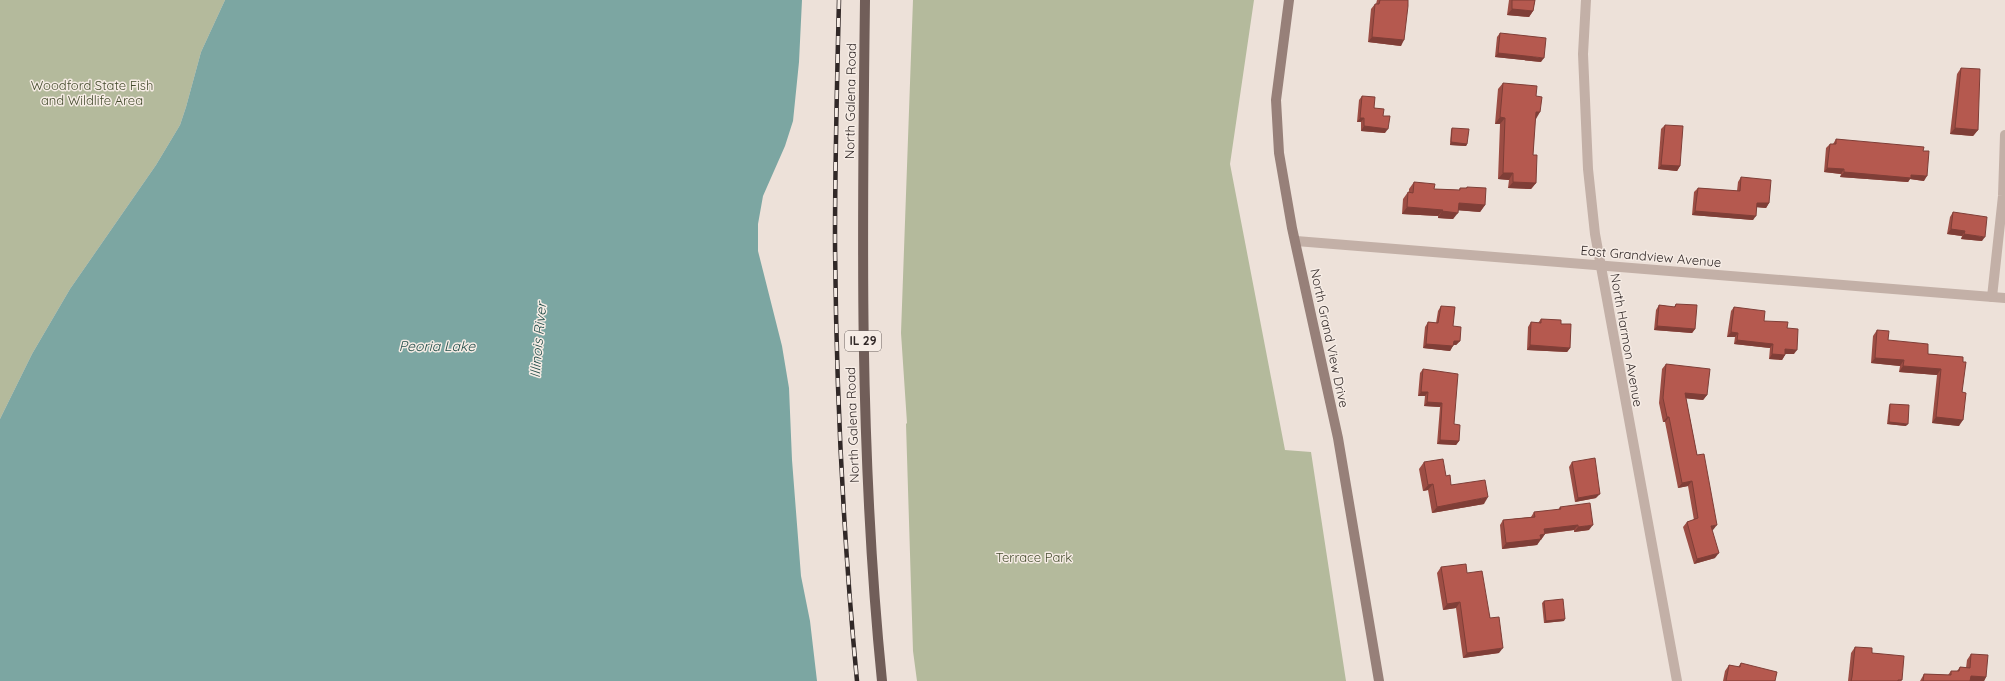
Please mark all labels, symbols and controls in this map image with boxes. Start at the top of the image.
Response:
street label: North Galena Road [841,43,859,159]
park label: Woodford State Fish and Wildlife Area [31,77,153,108]
street label: East Grandview Avenue [1580,242,1722,270]
street label: North Grand View Drive [1307,267,1353,409]
street label: North Harmon Avenue [1607,272,1647,408]
water label: Illinois River [526,300,550,379]
road number: IL 29 [845,331,881,351]
water label: Peoria Lake [399,337,476,355]
street label: North Galena Road [842,367,862,483]
park label: Terrace Park [996,549,1072,565]

